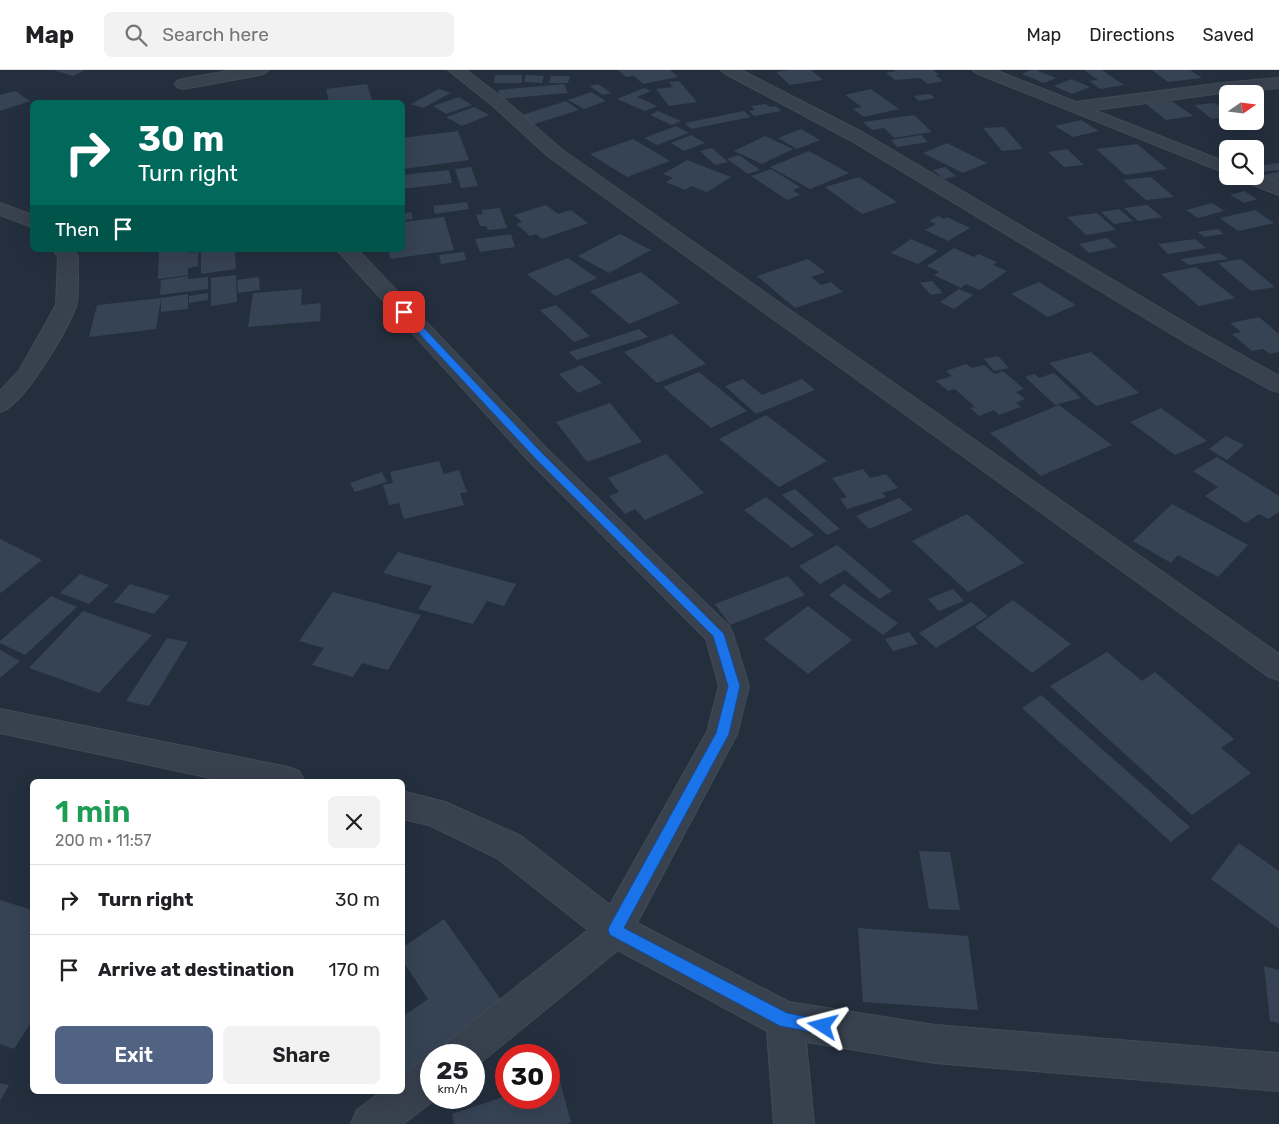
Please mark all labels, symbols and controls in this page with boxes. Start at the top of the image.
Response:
search box [104,12,454,57]
text: Map [25,21,74,49]
icon: search [122,21,150,49]
text: Search here [162,23,269,46]
text: Map [1026,24,1061,46]
text: Directions [1089,24,1175,46]
text: Saved [1203,24,1254,46]
north arrow [1219,85,1264,130]
map controls [1219,85,1264,185]
text: 30 m [138,118,224,160]
icon: right [55,120,120,185]
button: search [1219,140,1264,185]
text: Turn right [138,160,238,187]
icon: arrive [109,215,137,243]
text: Then [55,218,99,241]
pin [383,291,425,333]
icon: arrive [390,298,418,326]
text: 1 min [55,794,130,830]
button: close [328,796,380,848]
text: 200 m · 11:57 [55,831,151,850]
icon: right [55,886,83,914]
text: Turn right [98,888,193,911]
text: 30 m [335,888,380,911]
icon: arrive [55,956,83,984]
text: Arrive at destination [98,958,294,981]
text: 170 m [329,958,380,981]
position arrow [796,999,848,1051]
button: Exit [55,1026,213,1084]
button: Share [223,1026,380,1084]
speed limit sign: 30 [495,1044,560,1109]
text: 25 [436,1056,469,1085]
text: km/h [438,1082,467,1096]

